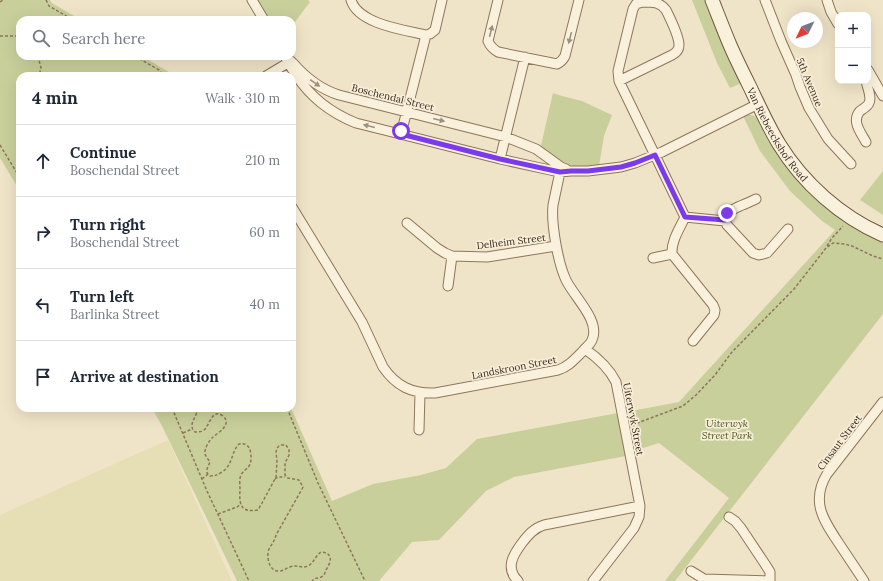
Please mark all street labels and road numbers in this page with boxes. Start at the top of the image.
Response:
street label: 5th Avenue [793,56,826,109]
street label: Boschendal Street [350,81,435,114]
street label: Van Riebeeckshof Road [744,85,811,184]
street label: Delheim Street [476,231,547,252]
street label: Landskroon Street [471,353,558,382]
street label: Uiterwyk Street [620,382,647,457]
street label: Cinsaut Street [814,412,865,473]

